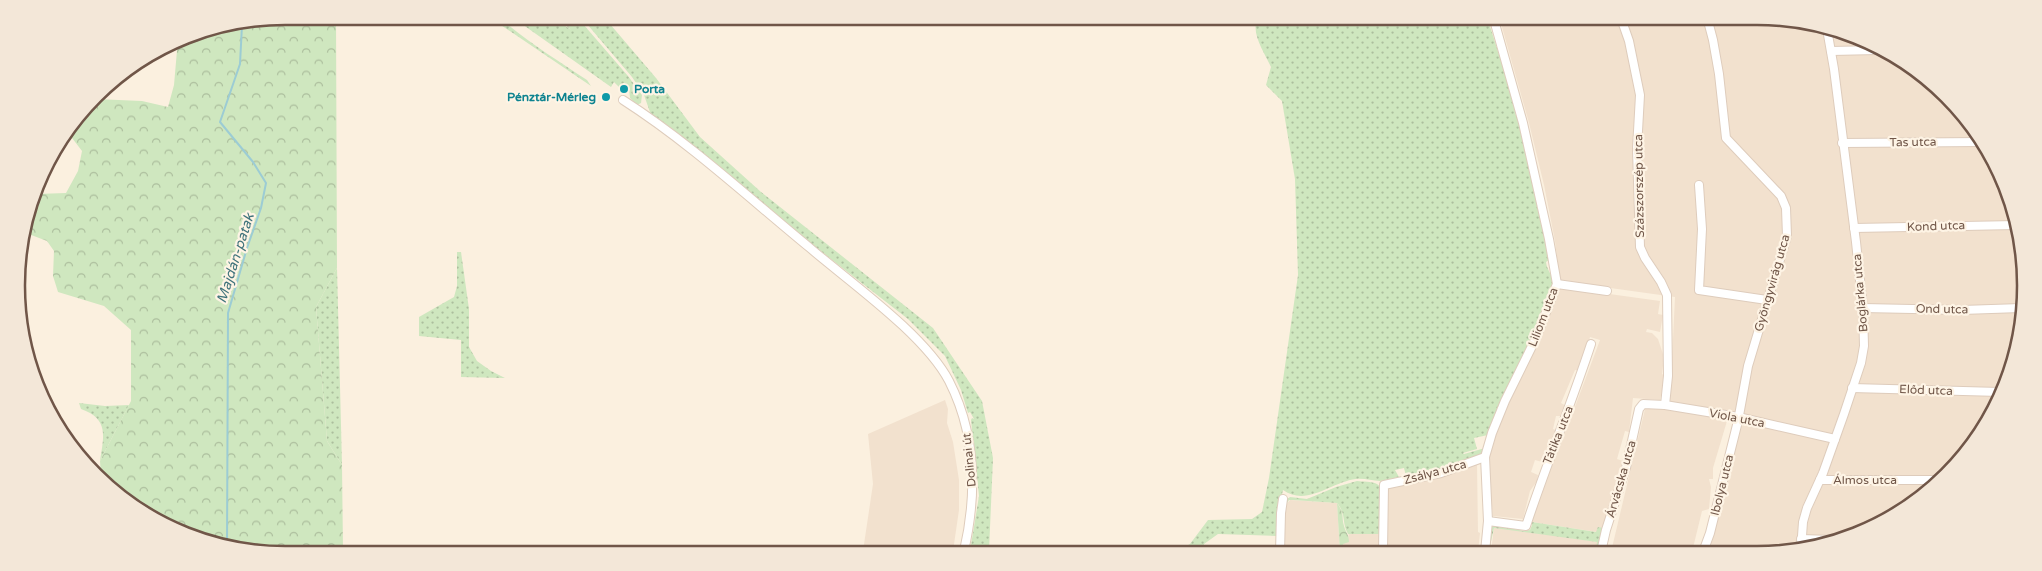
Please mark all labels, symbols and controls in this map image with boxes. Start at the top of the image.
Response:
place label: Porta [634,82,665,96]
marker: Porta [618,83,630,95]
place label: Pénztár-Mérleg [507,90,596,105]
marker: Pénztár-Mérleg [600,91,612,103]
street label: Százszorszép utca [1631,134,1647,238]
street label: Tas utca [1889,135,1937,149]
water label: Majdán-patak [213,210,258,305]
street label: Kond utca [1907,218,1965,234]
street label: Gyöngyvirág utca [1751,233,1793,333]
street label: Boglárka utca [1850,253,1870,333]
street label: Liliom utca [1525,285,1561,349]
street label: Ond utca [1916,302,1968,316]
street label: Előd utca [1899,382,1953,398]
street label: Tátika utca [1540,404,1576,466]
street label: Viola utca [1708,406,1766,430]
street label: Dolinai út [959,432,979,488]
street label: Árvácska utca [1603,439,1639,519]
street label: Ibolya utca [1708,453,1736,517]
street label: Zsálya utca [1402,457,1468,487]
street label: Álmos utca [1833,473,1897,487]

